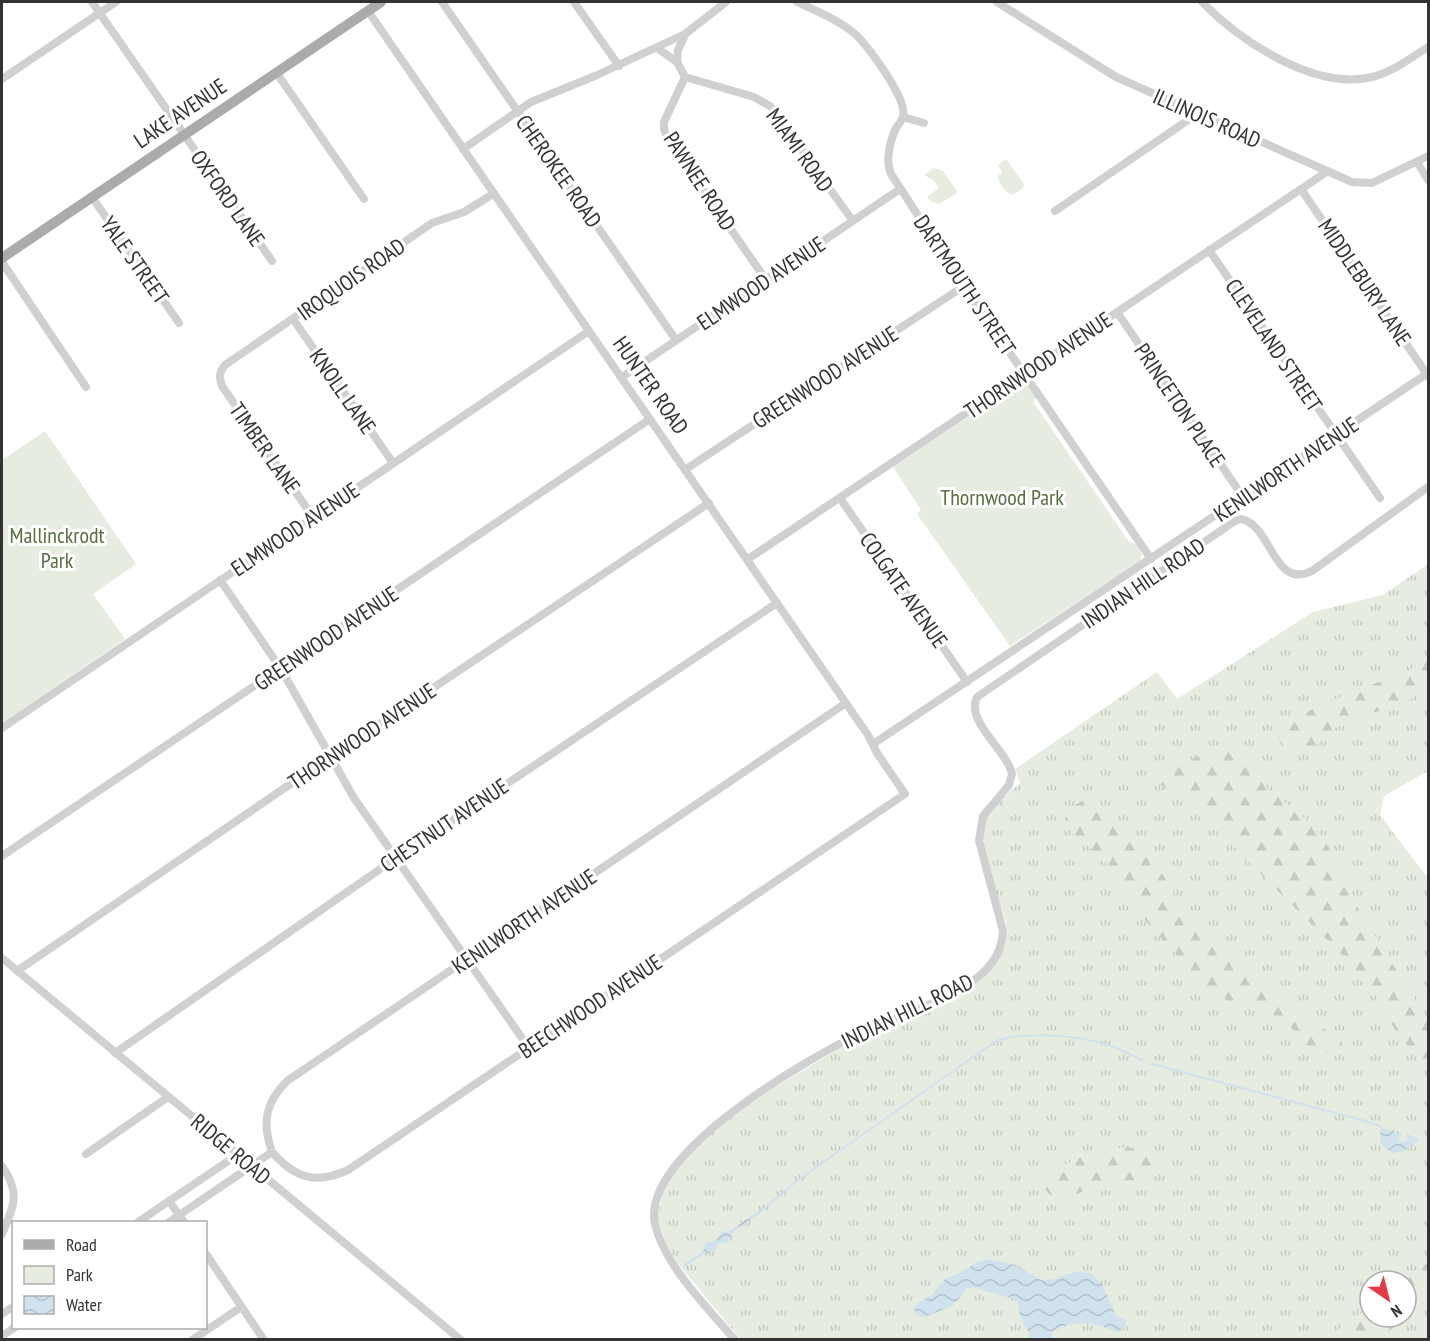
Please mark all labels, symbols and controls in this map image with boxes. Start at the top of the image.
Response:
street label: LAKE AVENUE [128,72,232,154]
street label: ILLINOIS ROAD [1149,82,1265,154]
street label: MIAMI ROAD [760,103,840,197]
street label: CHEROKEE ROAD [510,109,608,233]
street label: PAWNEE ROAD [658,126,742,236]
street label: OXFORD LANE [185,144,271,252]
street label: DARTMOUTH STREET [908,210,1022,361]
street label: YALE STREET [95,211,175,309]
street label: MIDDLEBURY LANE [1312,213,1418,351]
street label: ELMWOOD AVENUE [692,230,830,336]
street label: IROQUOIS ROAD [292,232,410,326]
street label: CLEVELAND STREET [1219,273,1329,417]
street label: THORNWOOD AVENUE [959,305,1117,425]
street label: GREENWOOD AVENUE [747,319,903,435]
street label: HUNTER ROAD [607,331,695,439]
street label: PRINCETON PLACE [1128,338,1232,472]
street label: KNOLL LANE [303,343,383,439]
street label: TIMBER LANE [223,397,307,499]
street label: KENILWORTH AVENUE [1208,410,1364,528]
street label: ELMWOOD AVENUE [226,476,364,582]
park label: Thornwood Park [940,483,1064,511]
park label: Mallinckrodt Park [10,521,104,574]
street label: COLGATE AVENUE [854,527,954,653]
street label: INDIAN HILL ROAD [1076,531,1210,635]
street label: GREENWOOD AVENUE [248,579,404,697]
street label: THORNWOOD AVENUE [283,676,441,796]
street label: CHESTNUT AVENUE [374,772,514,878]
street label: KENILWORTH AVENUE [446,862,602,980]
street label: BEECHWOOD AVENUE [513,948,667,1064]
street label: INDIAN HILL ROAD [837,967,977,1055]
street label: RIDGE ROAD [185,1108,277,1190]
legend [12,1221,207,1329]
text: Road [66,1233,97,1256]
text: Park [66,1263,93,1286]
north arrow [1358,1269,1418,1329]
text: Water [66,1293,102,1316]
text: N [1387,1301,1406,1322]

